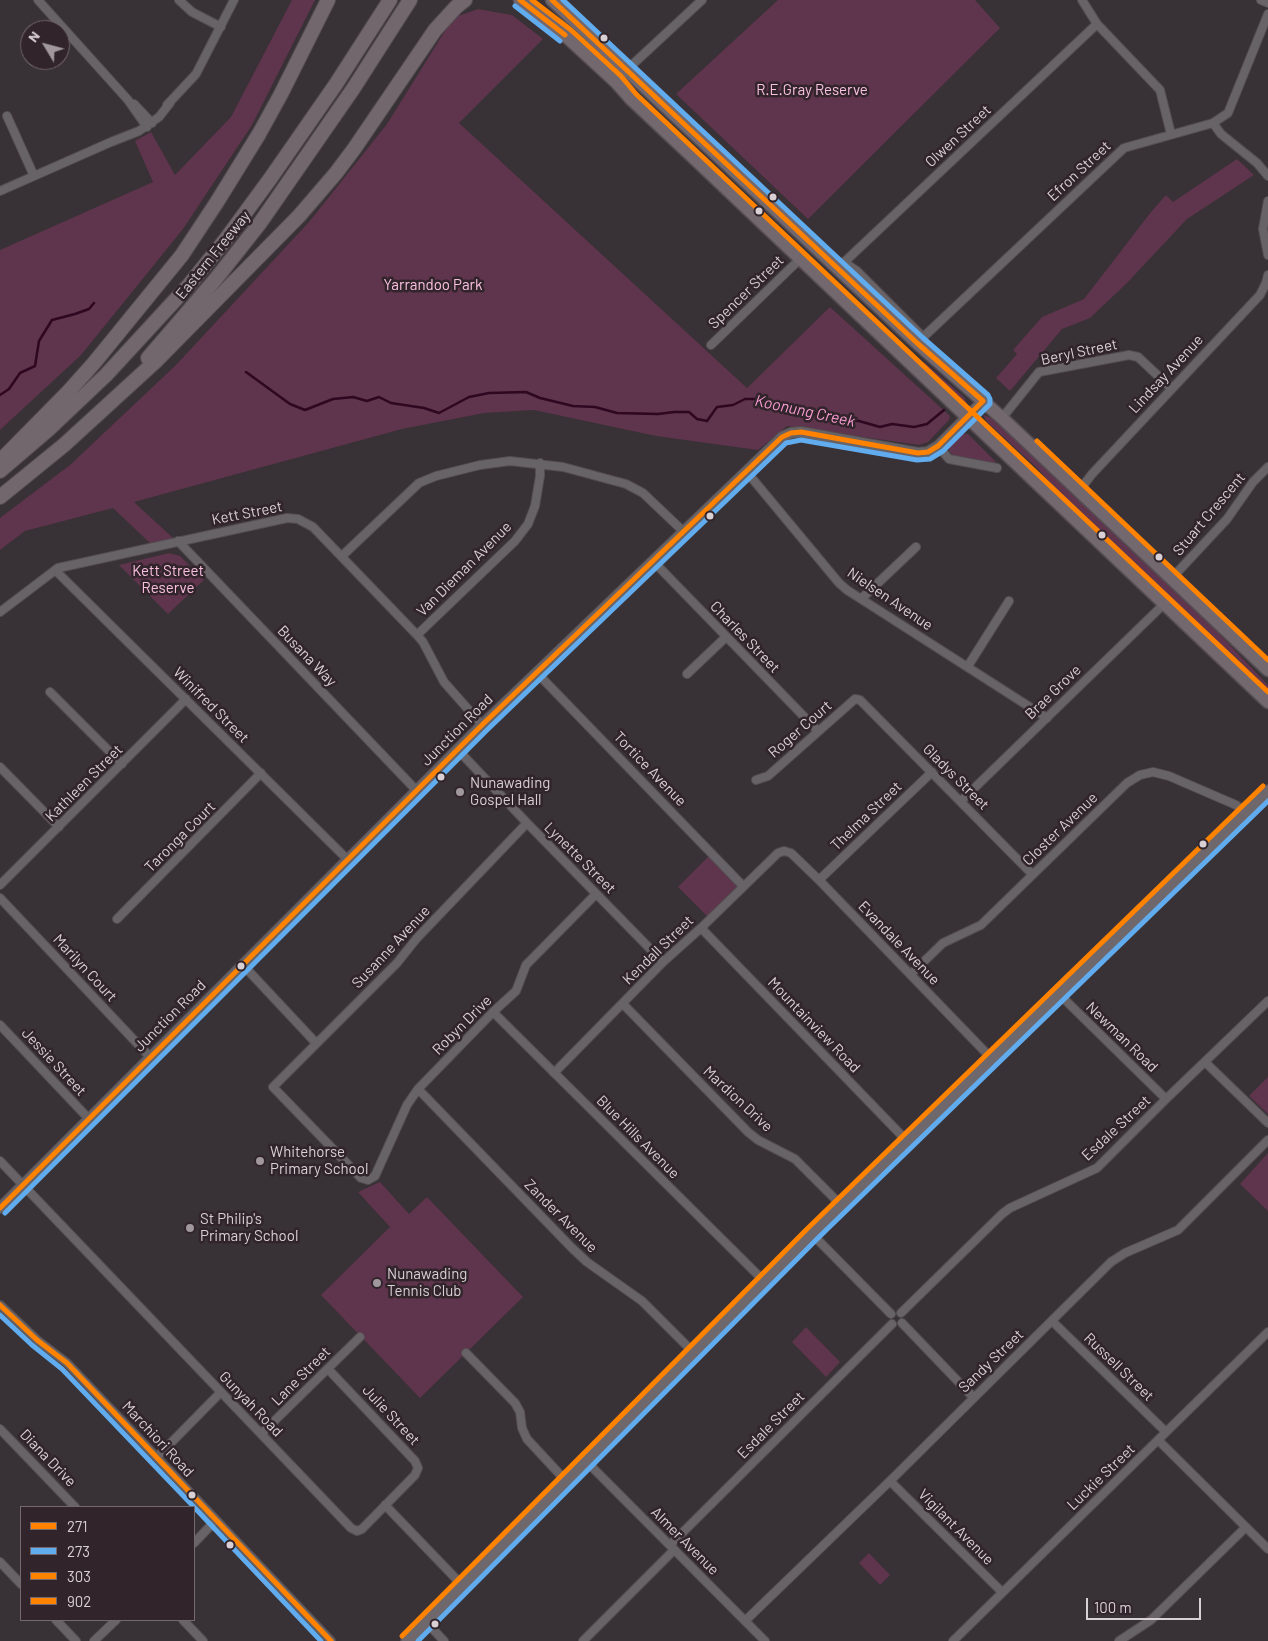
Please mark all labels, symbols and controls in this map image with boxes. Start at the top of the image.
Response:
north arrow [20,20,70,70]
text: N [24,27,43,45]
unlabelled marker [599,33,609,43]
park label: R.E.Gray Reserve [756,81,868,99]
street label: Olwen Street [921,101,995,171]
street label: Efron Street [1044,137,1114,205]
unlabelled marker [768,192,778,202]
unlabelled marker [754,206,764,216]
street label: Eastern Freeway [172,207,254,303]
street label: Spencer Street [704,251,788,333]
park label: Yarrandoo Park [383,276,483,294]
street label: Lindsay Avenue [1125,331,1207,417]
street label: Beryl Street [1039,335,1119,369]
water label: Koonung Creek [753,391,857,431]
street label: Stuart Crescent [1169,469,1249,559]
street label: Kett Street [210,497,284,529]
unlabelled marker [705,511,715,521]
street label: Van Dieman Avenue [413,518,515,620]
unlabelled marker [1097,530,1107,540]
unlabelled marker [1154,552,1164,562]
park label: Kett Street Reserve [132,562,204,597]
street label: Nielsen Avenue [844,564,936,634]
street label: Charles Street [706,597,784,677]
street label: Busana Way [274,622,340,690]
street label: Brae Grove [1021,661,1085,723]
street label: Winifred Street [169,663,253,747]
street label: Junction Road [417,690,497,770]
street label: Roger Court [765,697,835,761]
street label: Tortice Avenue [610,728,690,810]
street label: Gladys Street [919,740,993,814]
street label: Kathleen Street [42,741,126,825]
unlabelled marker [436,772,446,782]
place label: Nunawading Gospel Hall [470,774,550,809]
street label: Thelma Street [827,778,905,854]
marker: Nunawading Gospel Hall [454,786,466,798]
street label: Closter Avenue [1019,789,1101,869]
street label: Taronga Court [141,798,219,876]
street label: Lynette Street [540,818,620,898]
unlabelled marker [1198,839,1208,849]
street label: Evandale Avenue [854,897,944,989]
street label: Susanne Avenue [348,902,434,992]
street label: Kendall Street [619,912,697,988]
street label: Marilyn Court [49,931,121,1005]
unlabelled marker [236,961,246,971]
street label: Mountainview Road [764,974,864,1076]
street label: Junction Road [130,976,210,1056]
street label: Robyn Drive [428,991,496,1059]
street label: Newman Road [1082,998,1162,1076]
street label: Jessie Street [18,1024,90,1100]
street label: Mardion Drive [700,1062,776,1136]
street label: Blue Hills Avenue [593,1092,683,1182]
street label: Esdale Street [1078,1092,1154,1164]
place label: Whitehorse Primary School [270,1143,368,1178]
marker: Whitehorse Primary School [254,1155,266,1167]
street label: Zander Avenue [521,1176,601,1256]
place label: St Philip's Primary School [200,1210,298,1245]
marker: St Philip's Primary School [184,1222,196,1234]
place label: Nunawading Tennis Club [387,1265,467,1300]
marker: Nunawading Tennis Club [371,1277,383,1289]
street label: Sandy Street [955,1326,1027,1396]
street label: Russell Street [1080,1329,1158,1405]
street label: Lane Street [268,1343,334,1409]
street label: Gunyah Road [215,1368,287,1440]
street label: Julie Street [359,1381,423,1449]
street label: Esdale Street [734,1388,808,1462]
street label: Marchiori Road [118,1397,198,1481]
street label: Diana Drive [16,1426,80,1490]
street label: Luckie Street [1063,1440,1139,1514]
street label: Vigilant Avenue [914,1485,998,1569]
unlabelled marker [187,1490,197,1500]
street label: Almer Avenue [647,1503,723,1579]
legend [20,1506,195,1621]
text: 271 [67,1517,87,1535]
unlabelled marker [225,1540,235,1550]
text: 273 [67,1542,90,1560]
text: 303 [67,1567,91,1585]
scale bar [1088,1588,1203,1620]
text: 902 [67,1592,91,1610]
text: 100 m [1094,1598,1132,1616]
unlabelled marker [430,1619,440,1629]

